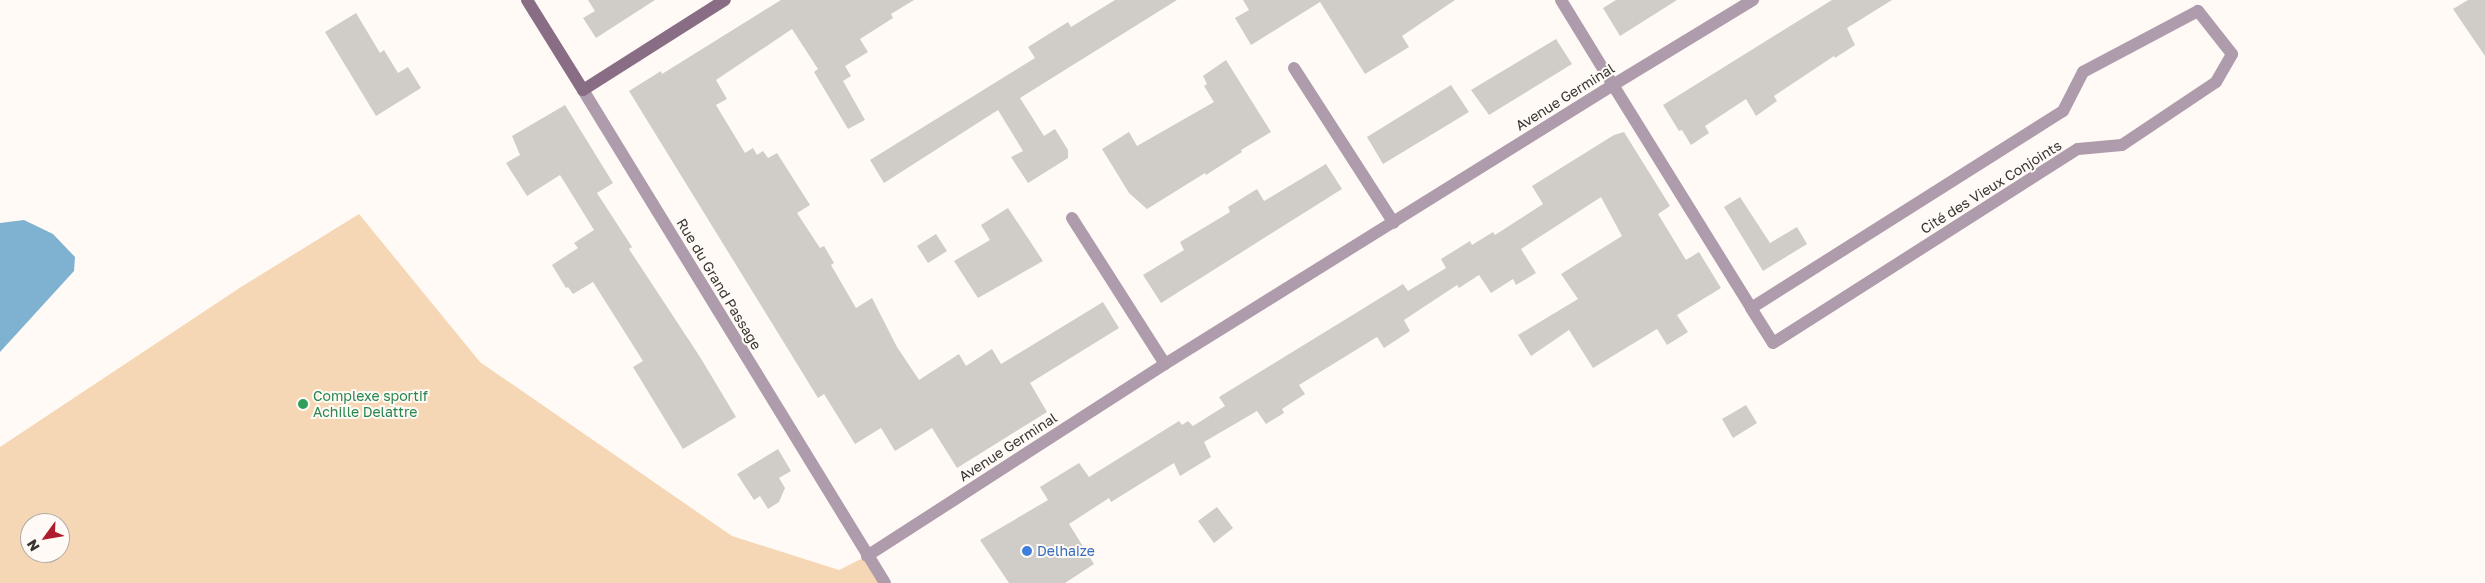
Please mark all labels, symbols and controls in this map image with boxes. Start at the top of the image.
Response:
street label: Avenue Germinal [1512,60,1618,134]
street label: Cité des Vieux Conjoints [1917,137,2065,237]
street label: Rue du Grand Passage [673,215,765,353]
place label: Complexe sportif Achille Delattre [313,388,428,421]
marker: Complexe sportif Achille Delattre [297,398,309,410]
street label: Avenue Germinal [956,409,1060,485]
north arrow [20,513,70,563]
text: N [23,537,43,555]
place label: Delhaize [1037,543,1095,559]
marker: Delhaize [1021,545,1033,557]

